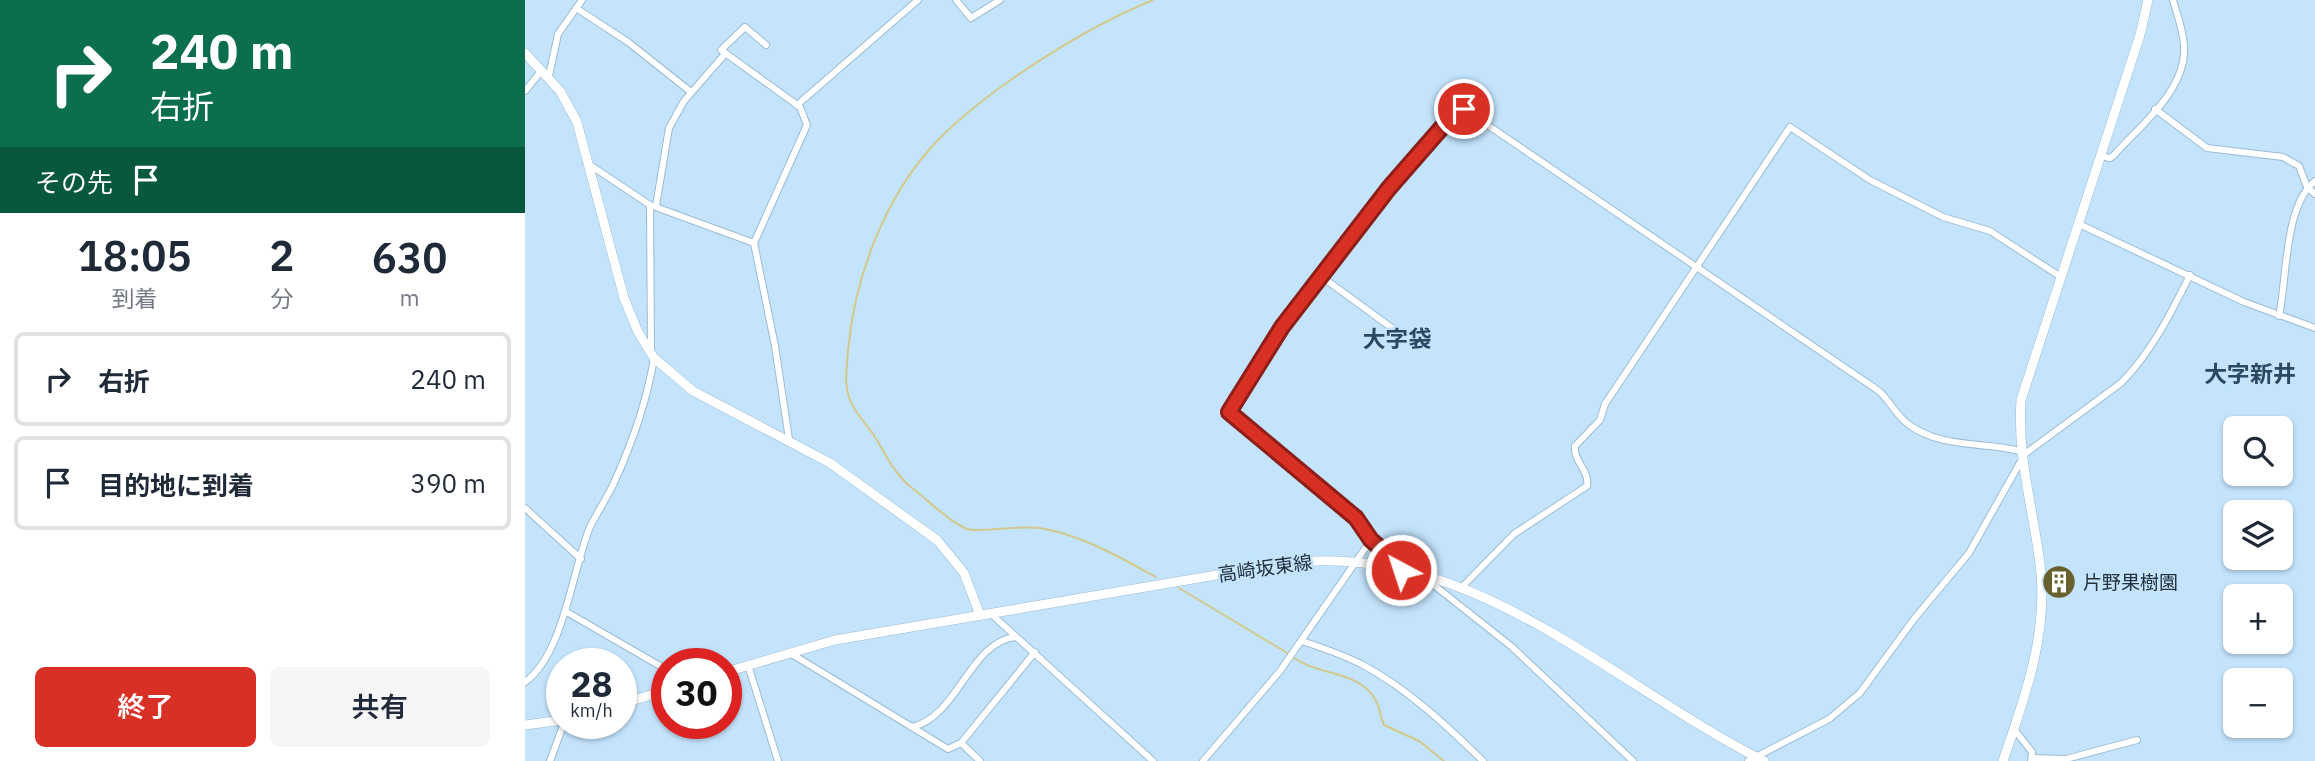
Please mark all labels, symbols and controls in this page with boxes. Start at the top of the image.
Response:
text: 240 m [150,19,294,82]
icon: right [35,28,126,119]
pin [1434,79,1494,139]
text: 右折 [150,85,214,127]
icon: arrive [1445,90,1483,128]
icon: arrive [127,161,165,199]
text: その先 [35,165,113,199]
text: 18:05 [77,228,192,283]
text: 2 [269,228,294,283]
text: 630 [372,230,447,285]
text: m [400,282,420,312]
text: 到着 [112,283,158,313]
text: 分 [270,283,293,313]
district label: 大字袋 [1363,323,1432,353]
district label: 大字新井 [2204,358,2296,388]
icon: right [39,360,77,398]
text: 240 m [410,362,486,396]
text: 右折 [98,364,150,398]
map controls [2223,416,2293,738]
button: search [2223,416,2293,486]
icon: arrive [39,464,77,502]
text: 390 m [410,466,486,500]
text: 目的地に到着 [98,468,254,502]
button: layers [2223,500,2293,570]
position arrow [1364,533,1438,607]
street label: 高崎坂東線 [1216,550,1314,586]
building icon: 片野果樹園 [2040,563,2078,601]
place label: 片野果樹園 [2083,570,2178,594]
button: + [2223,584,2293,654]
speed limit sign: 30 [651,648,742,739]
text: 28 [570,661,613,707]
button: 終了 [35,667,256,747]
button: 共有 [270,667,490,747]
button: − [2223,668,2293,738]
text: km/h [570,699,613,722]

